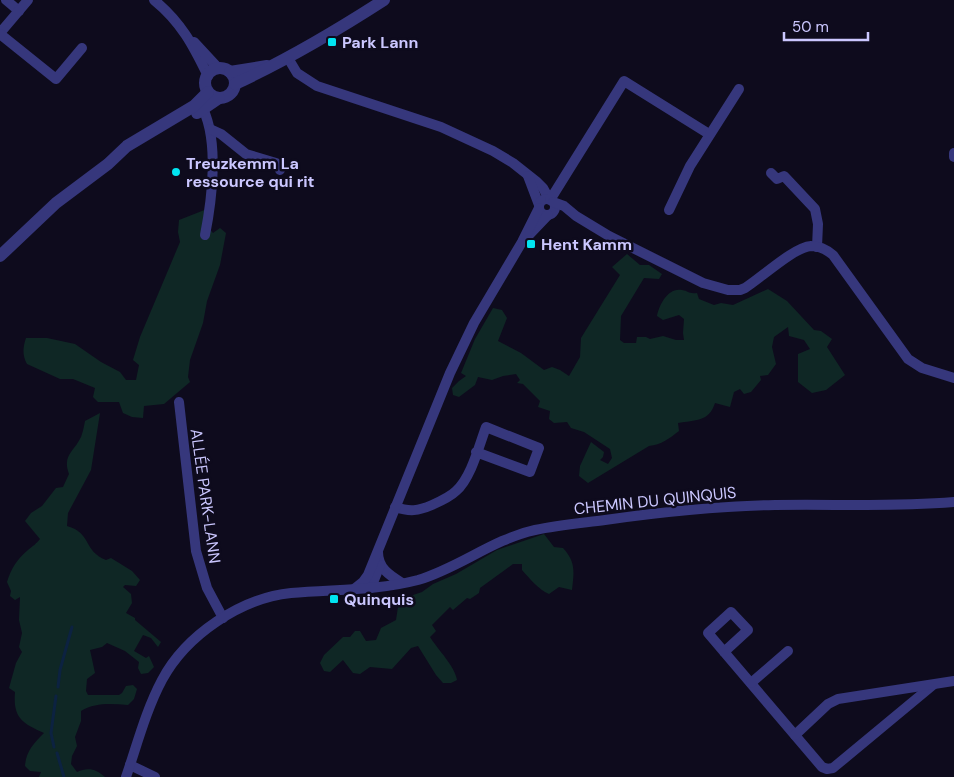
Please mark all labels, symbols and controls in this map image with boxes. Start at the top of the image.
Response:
scale bar [784,10,868,42]
text: 50 m [792,17,829,37]
place label: Park Lann [342,32,418,53]
marker: Park Lann [326,36,338,48]
place label: Treuzkemm La ressource qui rit [186,153,315,192]
marker: Treuzkemm La ressource qui rit [170,166,182,178]
place label: Hent Kamm [541,234,632,255]
marker: Hent Kamm [525,238,537,250]
street label: ALLÉE PARK-LANN [186,427,225,565]
street label: CHEMIN DU QUINQUIS [573,482,737,519]
place label: Quinquis [344,589,414,610]
marker: Quinquis [328,593,340,605]

